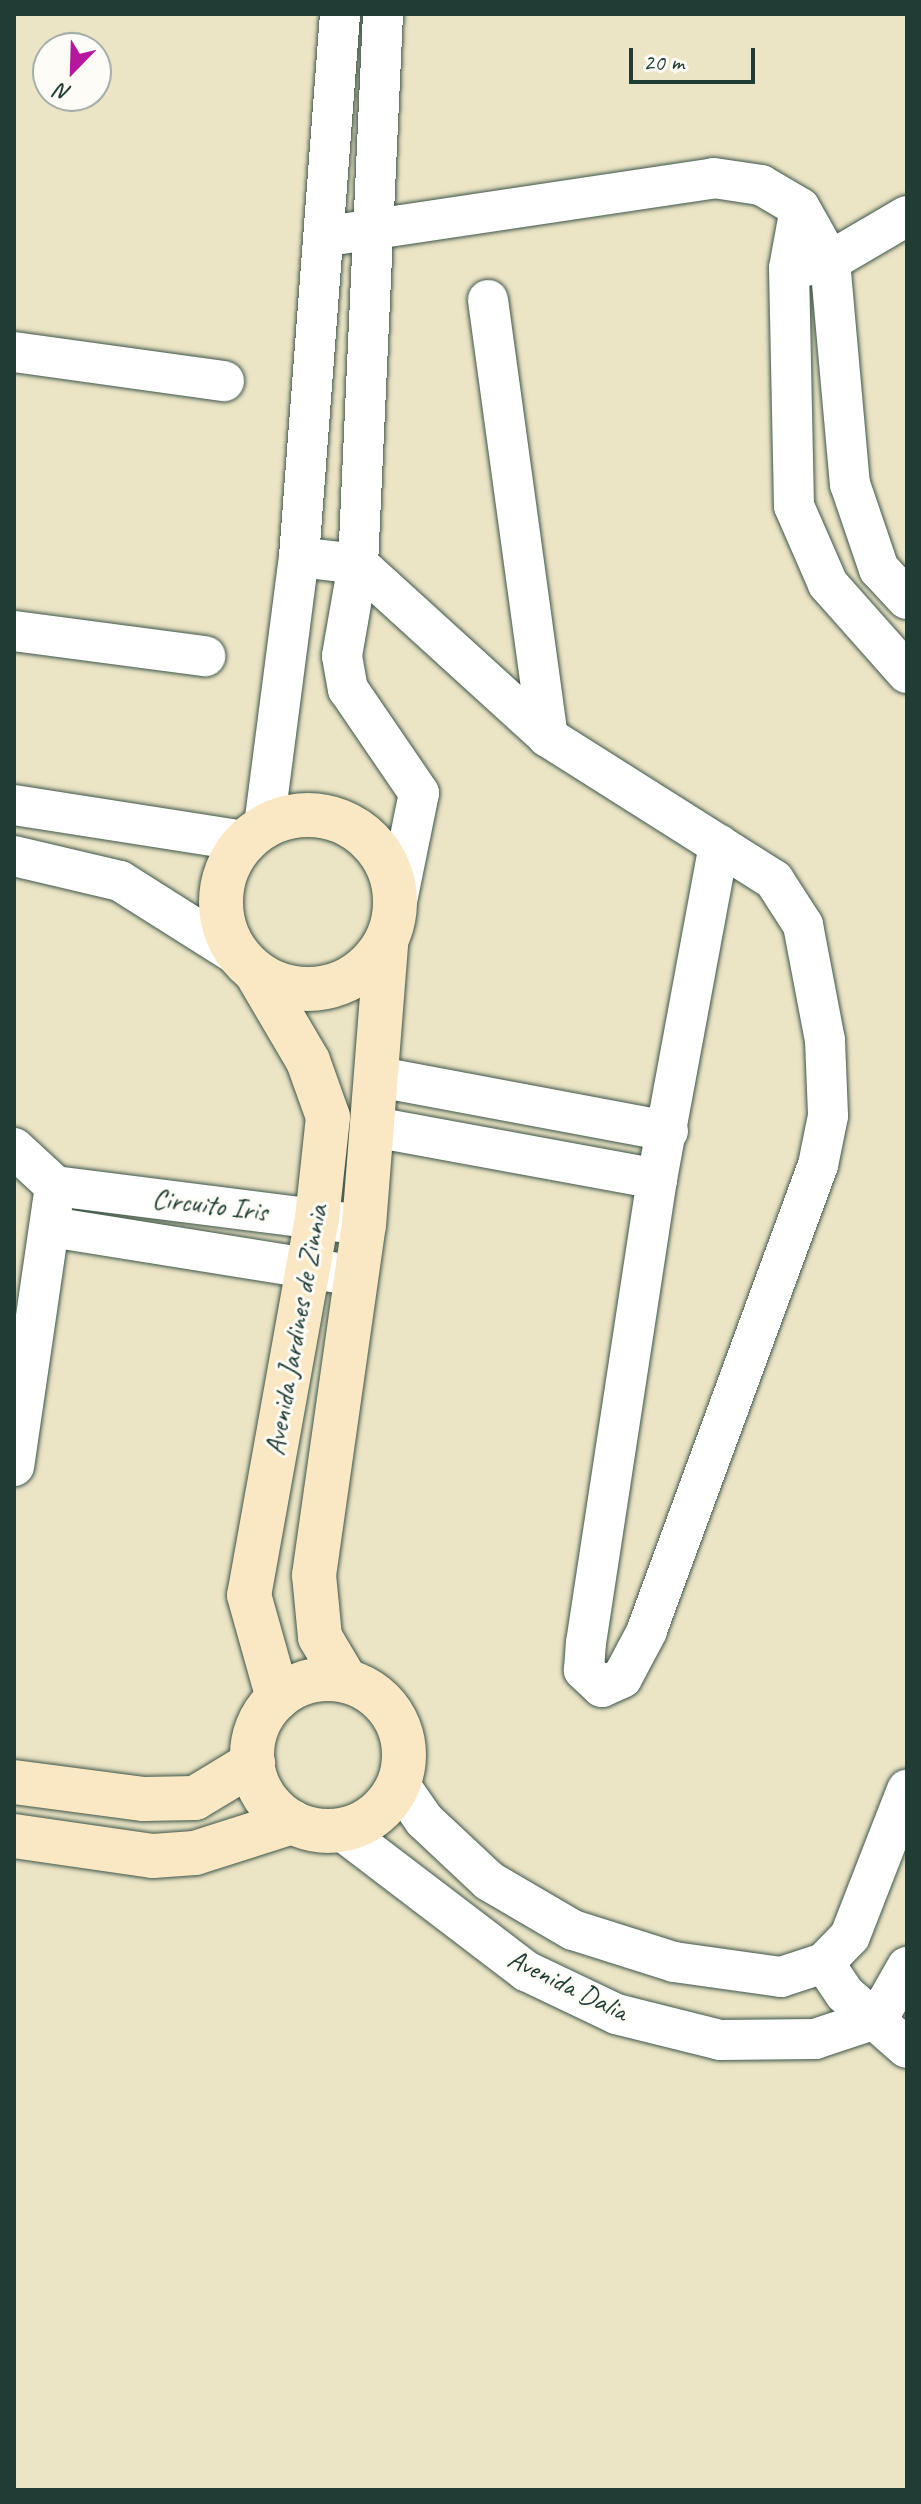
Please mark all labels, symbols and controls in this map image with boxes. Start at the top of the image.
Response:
north arrow [32,32,112,112]
scale bar [633,32,759,82]
text: 20 m [643,47,684,77]
text: N [52,77,75,108]
street label: Circuito Iris [150,1181,270,1229]
street label: Avenida Jardines de Zinnia [257,1203,335,1457]
street label: Avenida Dalia [503,1942,633,2028]

